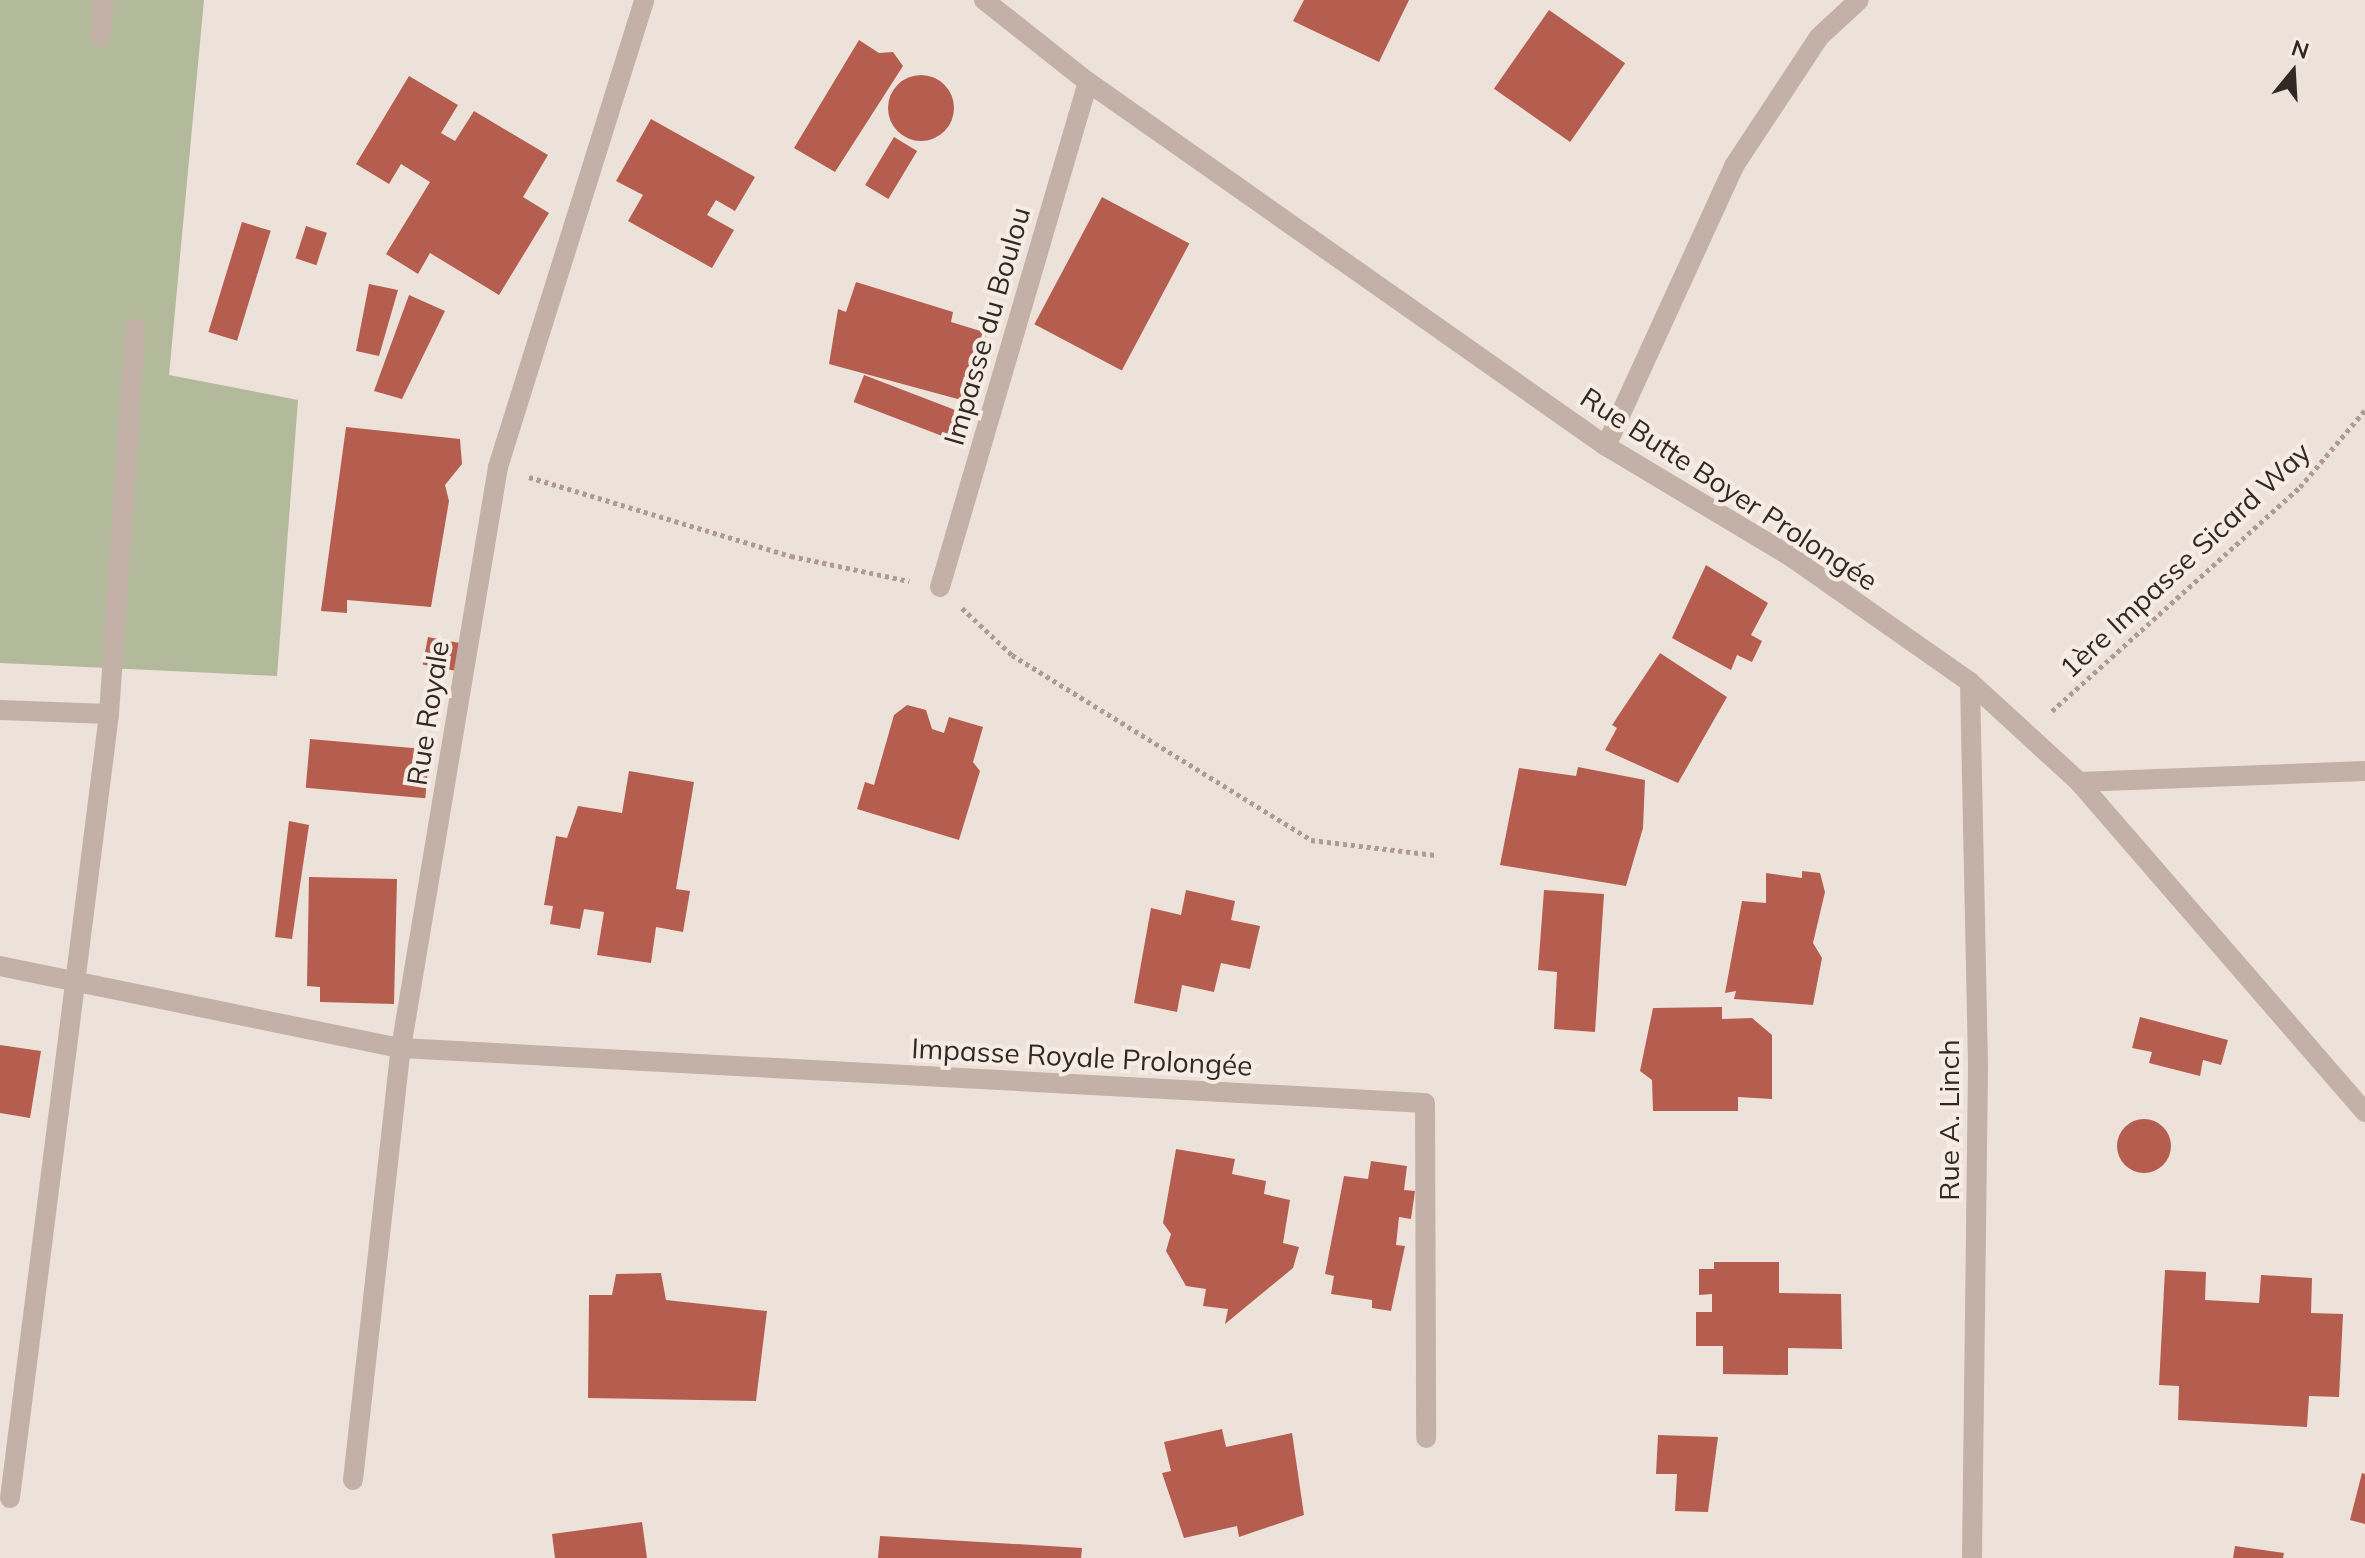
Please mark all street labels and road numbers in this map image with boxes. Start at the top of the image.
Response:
street label: Impasse du Boulou [937,203,1037,449]
street label: Rue Butte Boyer Prolongée [1574,380,1884,598]
street label: 1ère Impasse Sicard Way [2053,435,2317,685]
street label: Rue Royale [400,638,456,788]
street label: Impasse Royale Prolongée [911,1031,1253,1083]
street label: Rue A. Linch [1932,1039,1966,1201]

